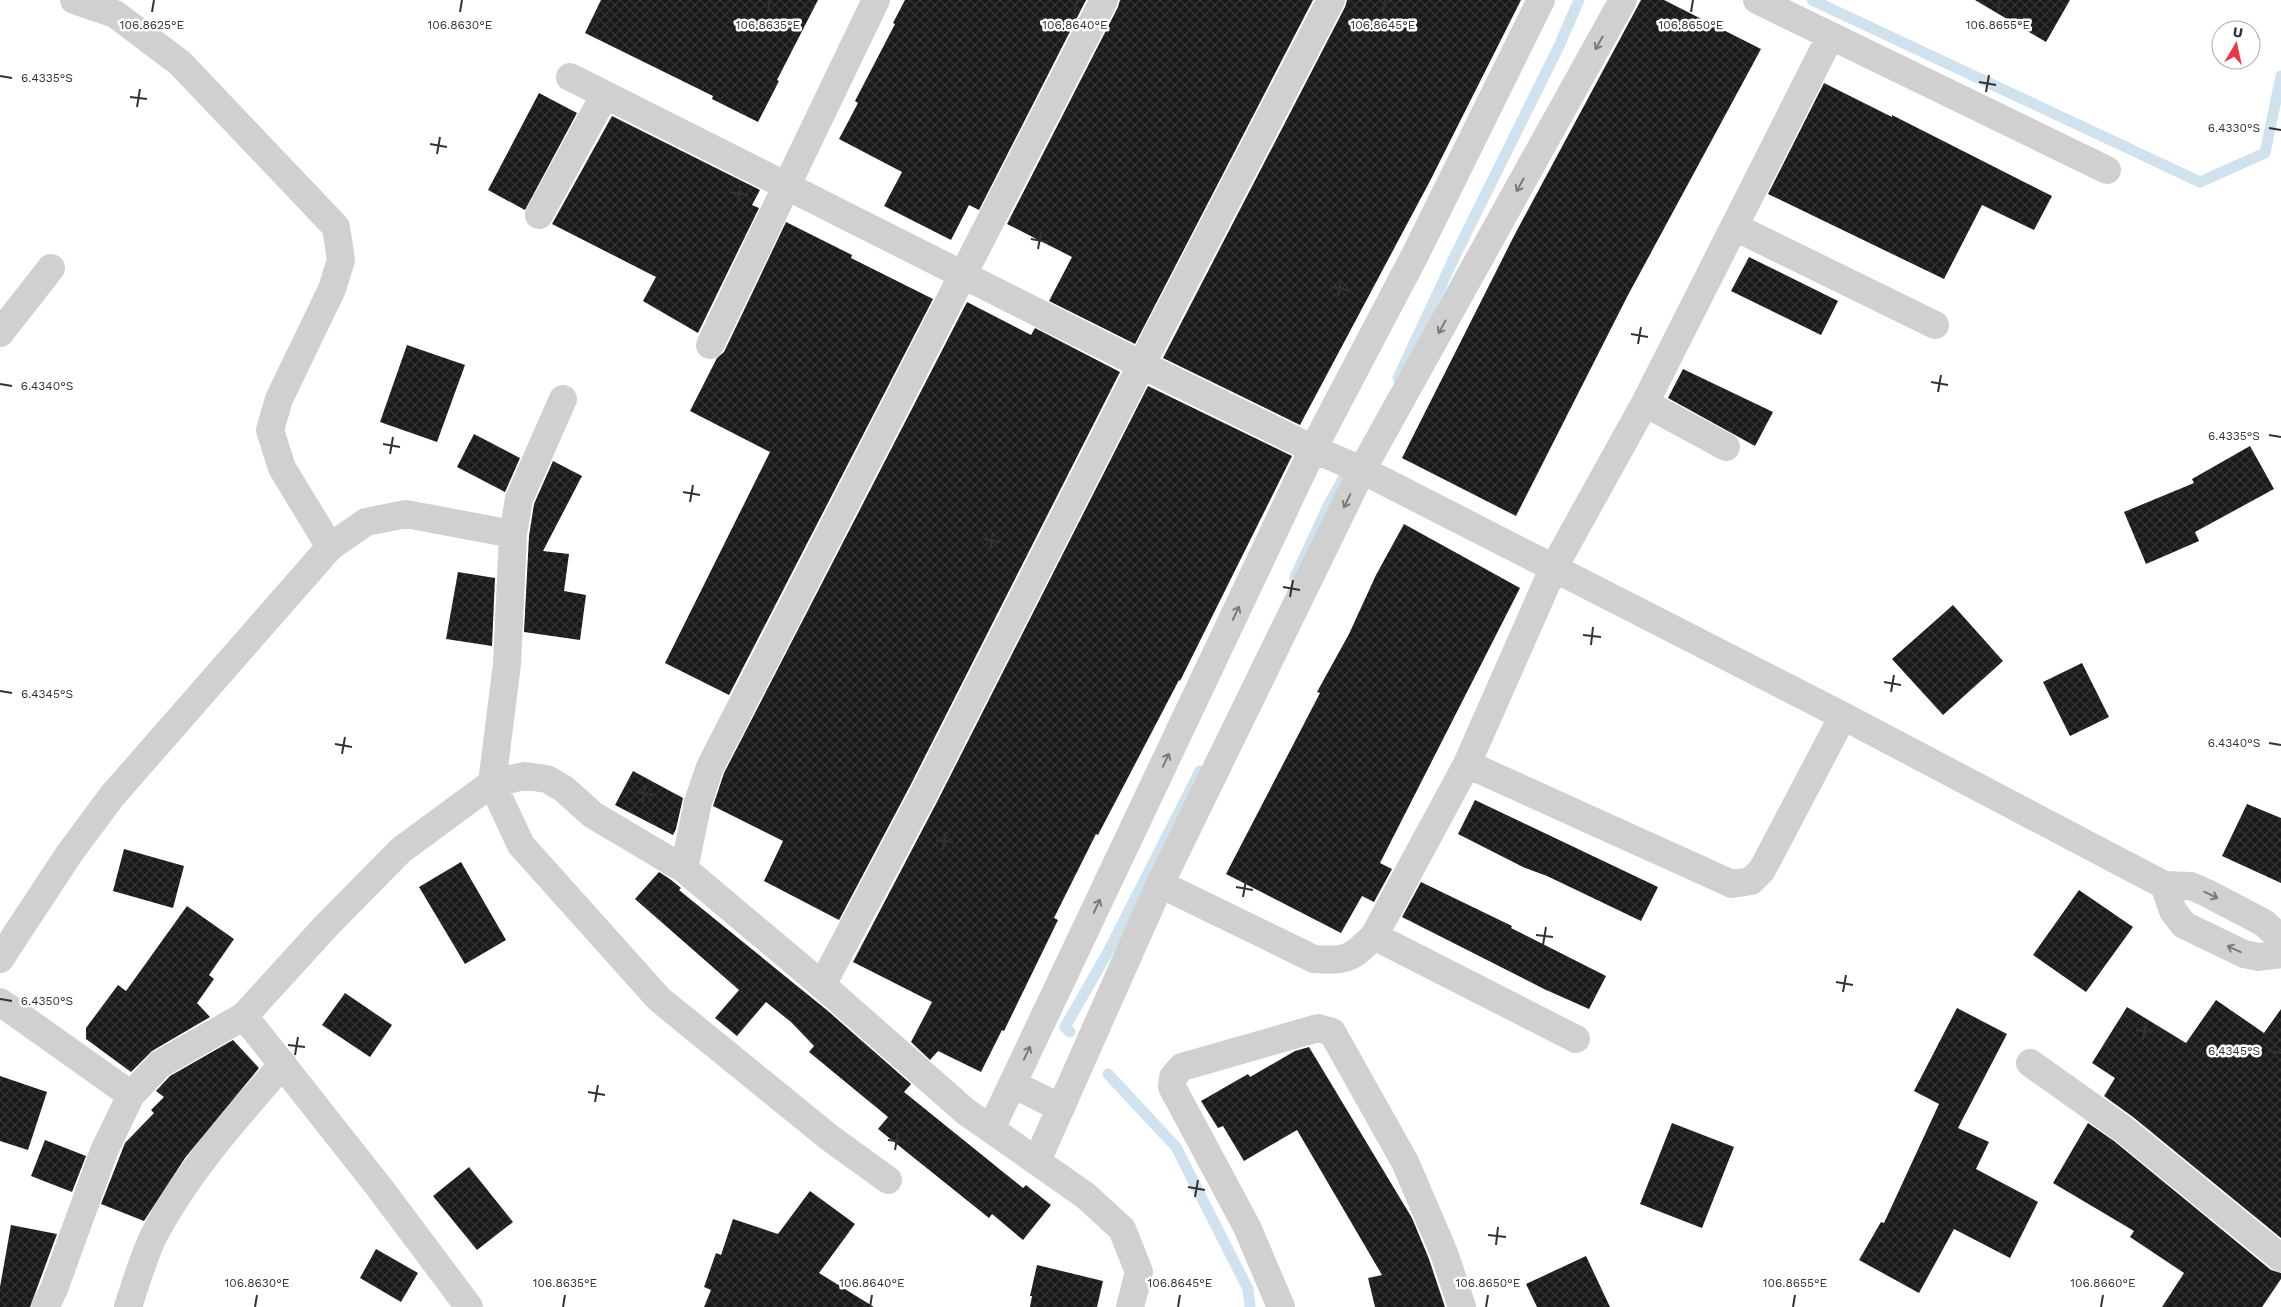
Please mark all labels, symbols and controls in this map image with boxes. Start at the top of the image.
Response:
text: 106.8625°E [120,18,185,32]
text: 106.8630°E [428,18,493,32]
text: 106.8635°E [736,18,801,32]
text: 106.8640°E [1042,18,1108,32]
text: 106.8645°E [1351,18,1416,32]
text: 106.8650°E [1659,18,1724,32]
text: 106.8655°E [1966,18,2031,32]
north arrow [2211,20,2261,70]
text: U [2232,23,2244,41]
one-way arrow [1594,35,1604,50]
text: 6.4335°S [21,71,73,85]
text: 6.4330°S [2208,121,2260,135]
one-way arrow [1515,177,1525,191]
one-way arrow [1436,319,1446,334]
text: 6.4340°S [21,379,73,393]
text: 6.4335°S [2208,429,2260,443]
one-way arrow [1342,493,1352,508]
one-way arrow [1232,606,1241,621]
text: 6.4345°S [21,687,73,701]
text: 6.4340°S [2208,736,2260,750]
one-way arrow [1162,753,1171,768]
one-way arrow [2203,890,2218,900]
one-way arrow [1092,899,1102,914]
one-way arrow [2227,944,2242,953]
text: 6.4350°S [21,994,73,1008]
text: 6.4345°S [2208,1044,2260,1058]
one-way arrow [1023,1046,1032,1061]
text: 106.8630°E [225,1276,290,1290]
text: 106.8635°E [533,1276,598,1290]
text: 106.8640°E [839,1276,905,1290]
text: 106.8645°E [1148,1276,1213,1290]
text: 106.8650°E [1456,1276,1521,1290]
text: 106.8655°E [1763,1276,1828,1290]
text: 106.8660°E [2070,1276,2136,1290]

